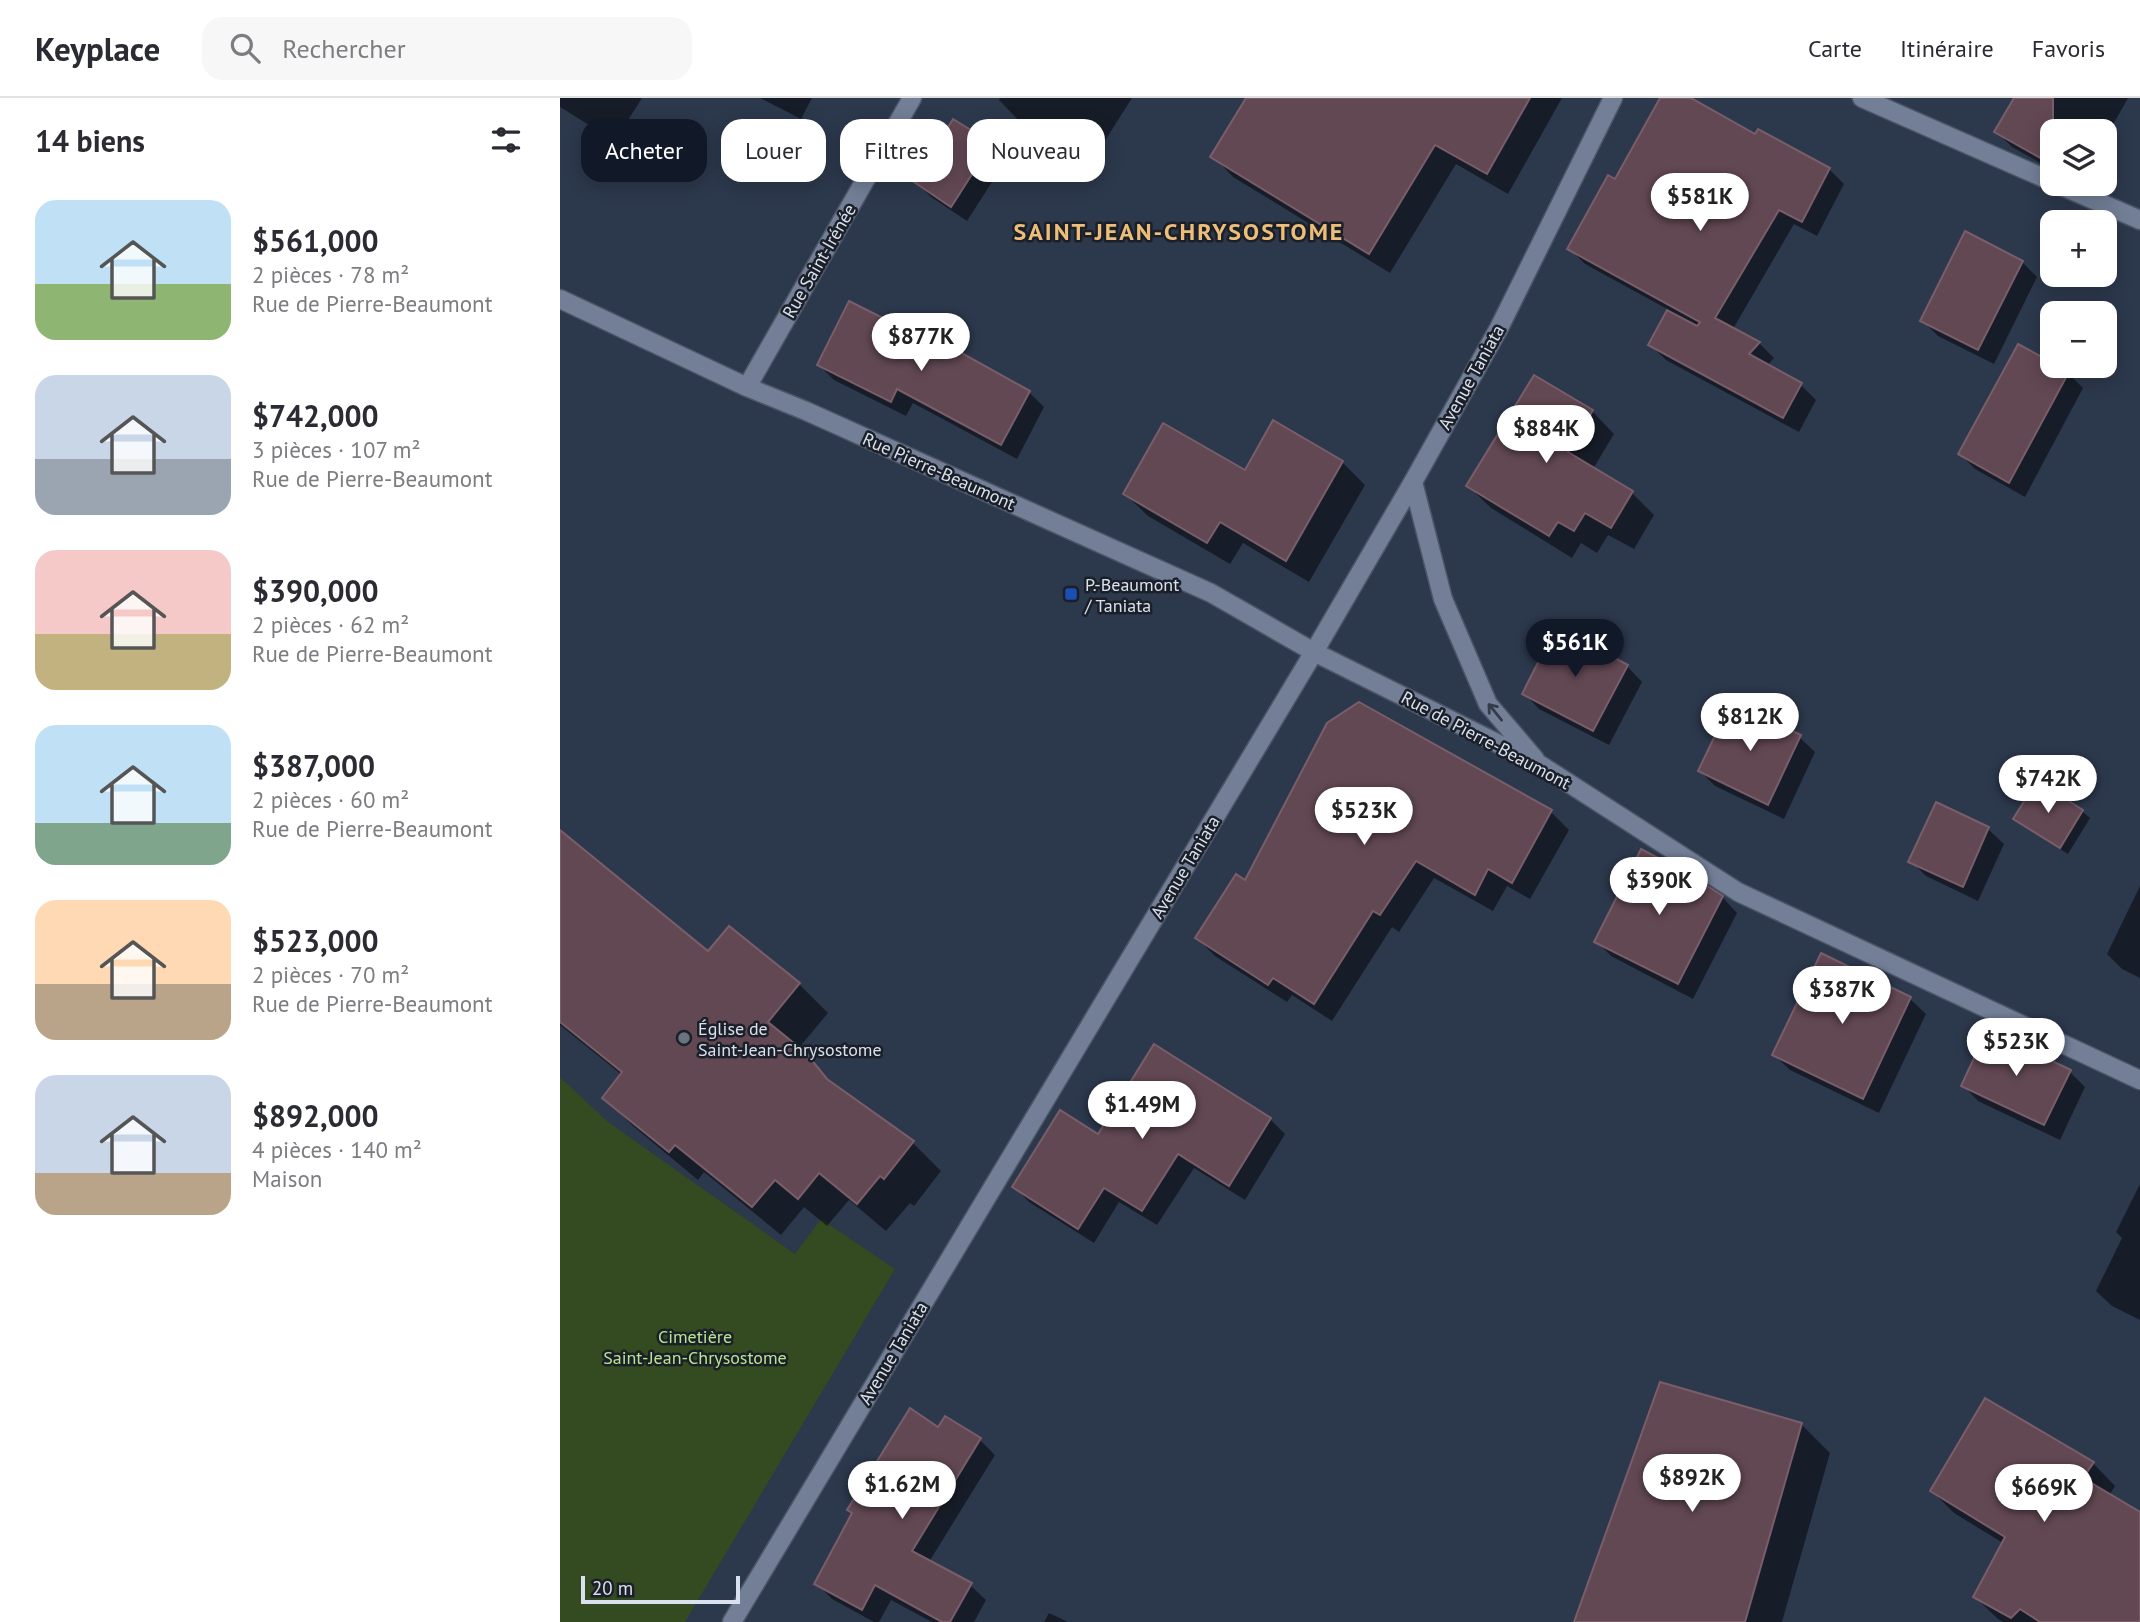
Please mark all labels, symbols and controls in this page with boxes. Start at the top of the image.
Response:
search box [202,17,692,80]
text: Keyplace [35,27,160,70]
icon: search [226,29,264,67]
text: Rechercher [282,32,405,65]
text: Carte [1808,33,1862,64]
text: Itinéraire [1900,33,1994,64]
text: Favoris [2032,33,2105,64]
chip: Acheter [581,119,707,182]
chip: Louer [721,119,826,182]
chip: Filtres [840,119,953,182]
chip: Nouveau [967,119,1105,182]
map controls [2040,119,2117,378]
button: layers [2040,119,2117,196]
text: 14 biens [35,121,145,160]
icon: filters [487,121,525,159]
pin: $581K [1651,174,1749,233]
text: $581K [1667,181,1733,210]
street label: Rue Saint-Irénée [777,200,861,322]
button: + [2040,210,2117,287]
district label: SAINT-JEAN-CHRYSOSTOME [1014,216,1344,247]
text: $561,000 [252,221,379,260]
icon: home [91,228,175,312]
text: 2 pièces · 78 m² [252,260,409,289]
text: Rue de Pierre-Beaumont [252,289,493,318]
button: − [2040,301,2117,378]
pin: $877K [872,314,970,373]
text: $877K [888,321,954,350]
street label: Avenue Taniata [1433,321,1509,433]
text: $742,000 [252,396,379,435]
icon: home [91,403,175,487]
pin: $884K [1497,406,1595,465]
text: $884K [1513,413,1579,442]
street label: Rue Pierre-Beaumont [859,427,1019,515]
text: 3 pièces · 107 m² [252,435,421,464]
text: Rue de Pierre-Beaumont [252,464,493,493]
text: $390,000 [252,571,379,610]
place label: P.-Beaumont / Taniata [1084,573,1179,617]
icon: home [91,578,175,662]
marker: P.-Beaumont / Taniata [1063,586,1079,602]
text: 2 pièces · 62 m² [252,610,409,639]
pin: $561K [1526,620,1624,679]
text: $561K [1542,627,1608,656]
text: Rue de Pierre-Beaumont [252,639,493,668]
street label: Rue de Pierre-Beaumont [1398,686,1574,794]
pin: $812K [1701,694,1799,753]
text: $812K [1717,701,1783,730]
one-way arrow [1488,703,1503,721]
text: $387,000 [252,746,375,785]
icon: home [91,753,175,837]
pin: $742K [1999,756,2097,815]
text: $742K [2015,763,2081,792]
text: 2 pièces · 60 m² [252,785,409,814]
pin: $523K [1315,788,1413,847]
text: $523K [1331,795,1397,824]
street label: Avenue Taniata [1145,811,1225,923]
text: Rue de Pierre-Beaumont [252,814,493,843]
pin: $390K [1610,858,1708,917]
text: $390K [1626,865,1692,894]
text: $523,000 [252,921,379,960]
icon: home [91,928,175,1012]
text: 2 pièces · 70 m² [252,960,409,989]
pin: $387K [1793,967,1891,1026]
text: $387K [1809,974,1875,1003]
text: Rue de Pierre-Beaumont [252,989,493,1018]
place label: Église de Saint-Jean-Chrysostome [698,1017,882,1061]
pin: $523K [1967,1018,2065,1078]
text: $523K [1983,1026,2049,1055]
marker: Église de Saint-Jean-Chrysostome [676,1030,692,1046]
pin: $1.49M [1085,1082,1199,1141]
text: $1.49M [1104,1089,1180,1118]
text: $892,000 [252,1096,379,1135]
icon: home [91,1103,175,1187]
text: 4 pièces · 140 m² [252,1135,422,1164]
text: Maison [252,1164,322,1193]
street label: Avenue Taniata [853,1297,933,1409]
park label: Cimetière Saint-Jean-Chrysostome [603,1325,787,1369]
pin: $892K [1643,1454,1741,1514]
pin: $1.62M [845,1462,959,1521]
text: $892K [1659,1462,1725,1491]
pin: $669K [1995,1464,2093,1524]
text: $1.62M [864,1469,940,1498]
text: $669K [2011,1472,2077,1501]
scale bar [581,1573,740,1605]
text: 20 m [592,1576,633,1600]

